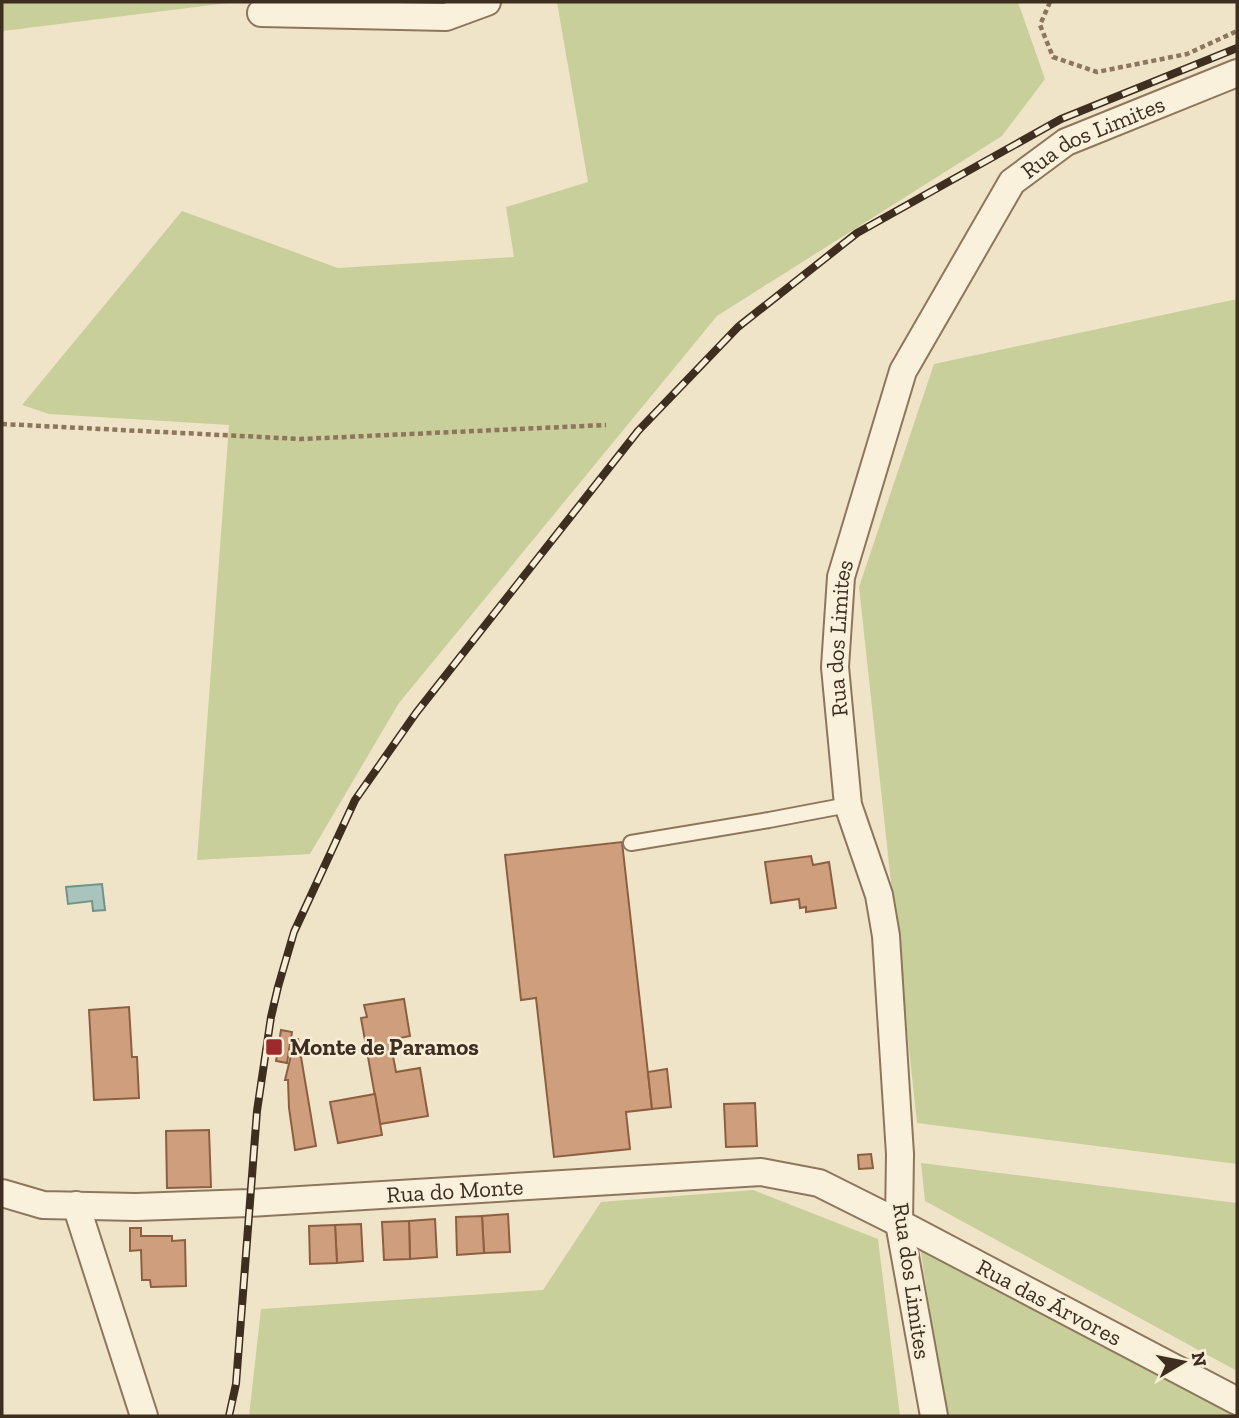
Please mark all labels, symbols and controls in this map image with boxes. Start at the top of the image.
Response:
street label: Rua dos Limites [1015,90,1169,185]
street label: Rua dos Limites [820,556,860,718]
place label: Monte de Paramos [290,1033,479,1061]
marker: Monte de Paramos [264,1037,284,1057]
street label: Rua do Monte [385,1172,524,1209]
street label: Rua dos Limites [887,1201,937,1361]
street label: Rua das Árvores [972,1252,1127,1352]
north arrow [1148,1327,1218,1397]
text: N [1187,1350,1212,1368]

